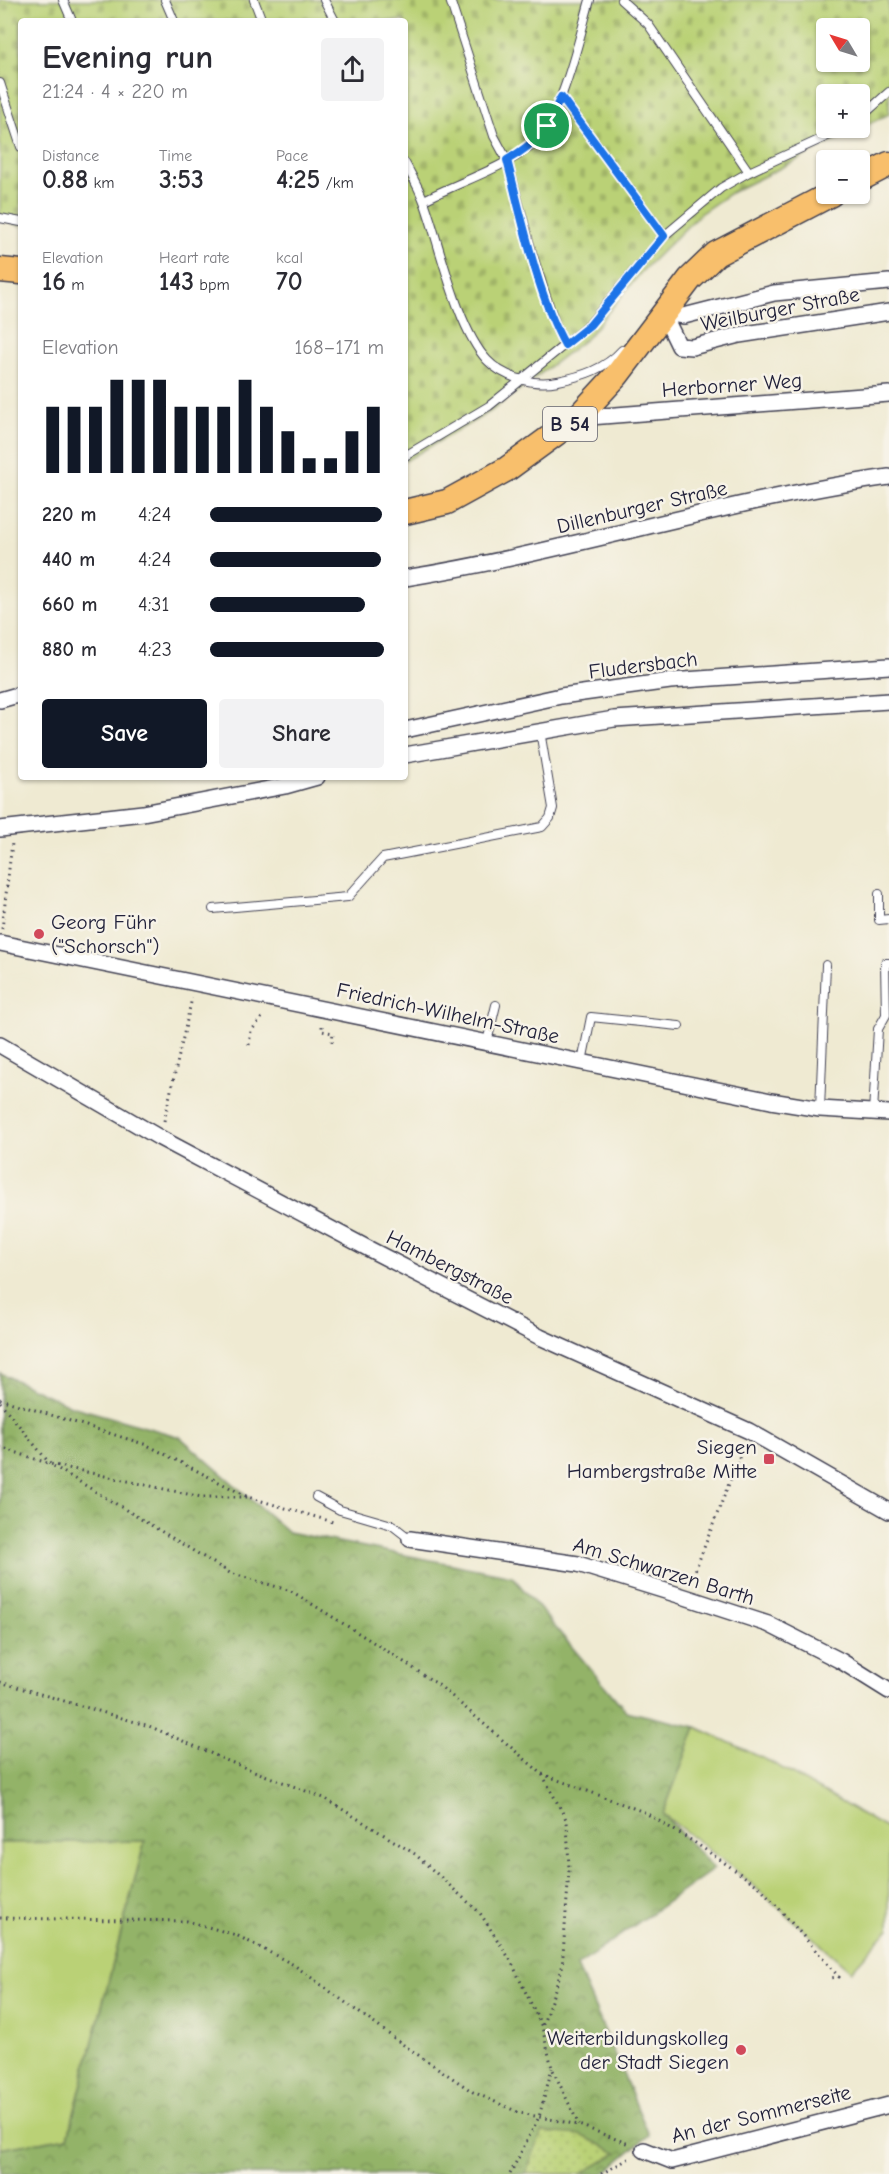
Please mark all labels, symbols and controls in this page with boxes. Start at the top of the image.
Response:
north arrow [816,18,870,72]
map controls [816,18,870,204]
text: Evening run [42,38,213,76]
button: share [321,38,384,101]
text: 21:24 · 4 × 220 m [42,80,188,103]
button: + [816,84,870,138]
pin [521,100,572,151]
icon: arrive [530,109,563,142]
text: Distance [42,147,99,165]
text: Time [159,147,192,165]
text: Pace [276,147,308,165]
button: − [816,150,870,204]
text: 0.88 [42,165,88,195]
text: 3:53 [159,165,204,195]
text: 4:25 [276,165,320,195]
text: km [88,174,115,192]
text: /km [320,174,354,192]
text: Elevation [42,249,103,267]
text: Heart rate [159,249,230,267]
text: kcal [276,249,303,267]
text: 16 [42,267,66,297]
text: 143 [159,267,194,297]
text: 70 [276,267,303,297]
text: m [66,276,84,294]
text: bpm [194,276,230,294]
street label: Weilburger Straße [699,282,861,336]
text: Elevation [42,336,119,359]
text: 168–171 m [294,336,384,359]
street label: Herborner Weg [661,368,803,402]
road number: B 54 [543,407,597,441]
street label: Dillenburger Straße [555,476,729,538]
text: 220 m [42,503,96,526]
text: 4:24 [138,503,171,526]
text: 440 m [42,548,95,571]
text: 4:24 [138,548,171,571]
text: 660 m [42,593,97,616]
text: 4:31 [138,593,169,616]
text: 880 m [42,638,97,661]
text: 4:23 [138,638,172,661]
street label: Fludersbach [587,646,699,684]
button: Save [42,699,207,768]
button: Share [219,699,384,768]
place label: Georg Führ ("Schorsch") [51,910,160,958]
marker: Georg Führ ("Schorsch") [32,927,46,941]
street label: Friedrich-Wilhelm-Straße [335,978,561,1048]
street label: Hambergstraße [383,1225,517,1309]
place label: Siegen Hambergstraße Mitte [567,1435,757,1483]
marker: Siegen Hambergstraße Mitte [762,1452,776,1466]
street label: Am Schwarzen Barth [571,1532,757,1610]
place label: Weiterbildungskolleg der Stadt Siegen [547,2026,729,2074]
marker: Weiterbildungskolleg der Stadt Siegen [734,2043,748,2057]
street label: An der Sommerseite [669,2080,853,2148]

